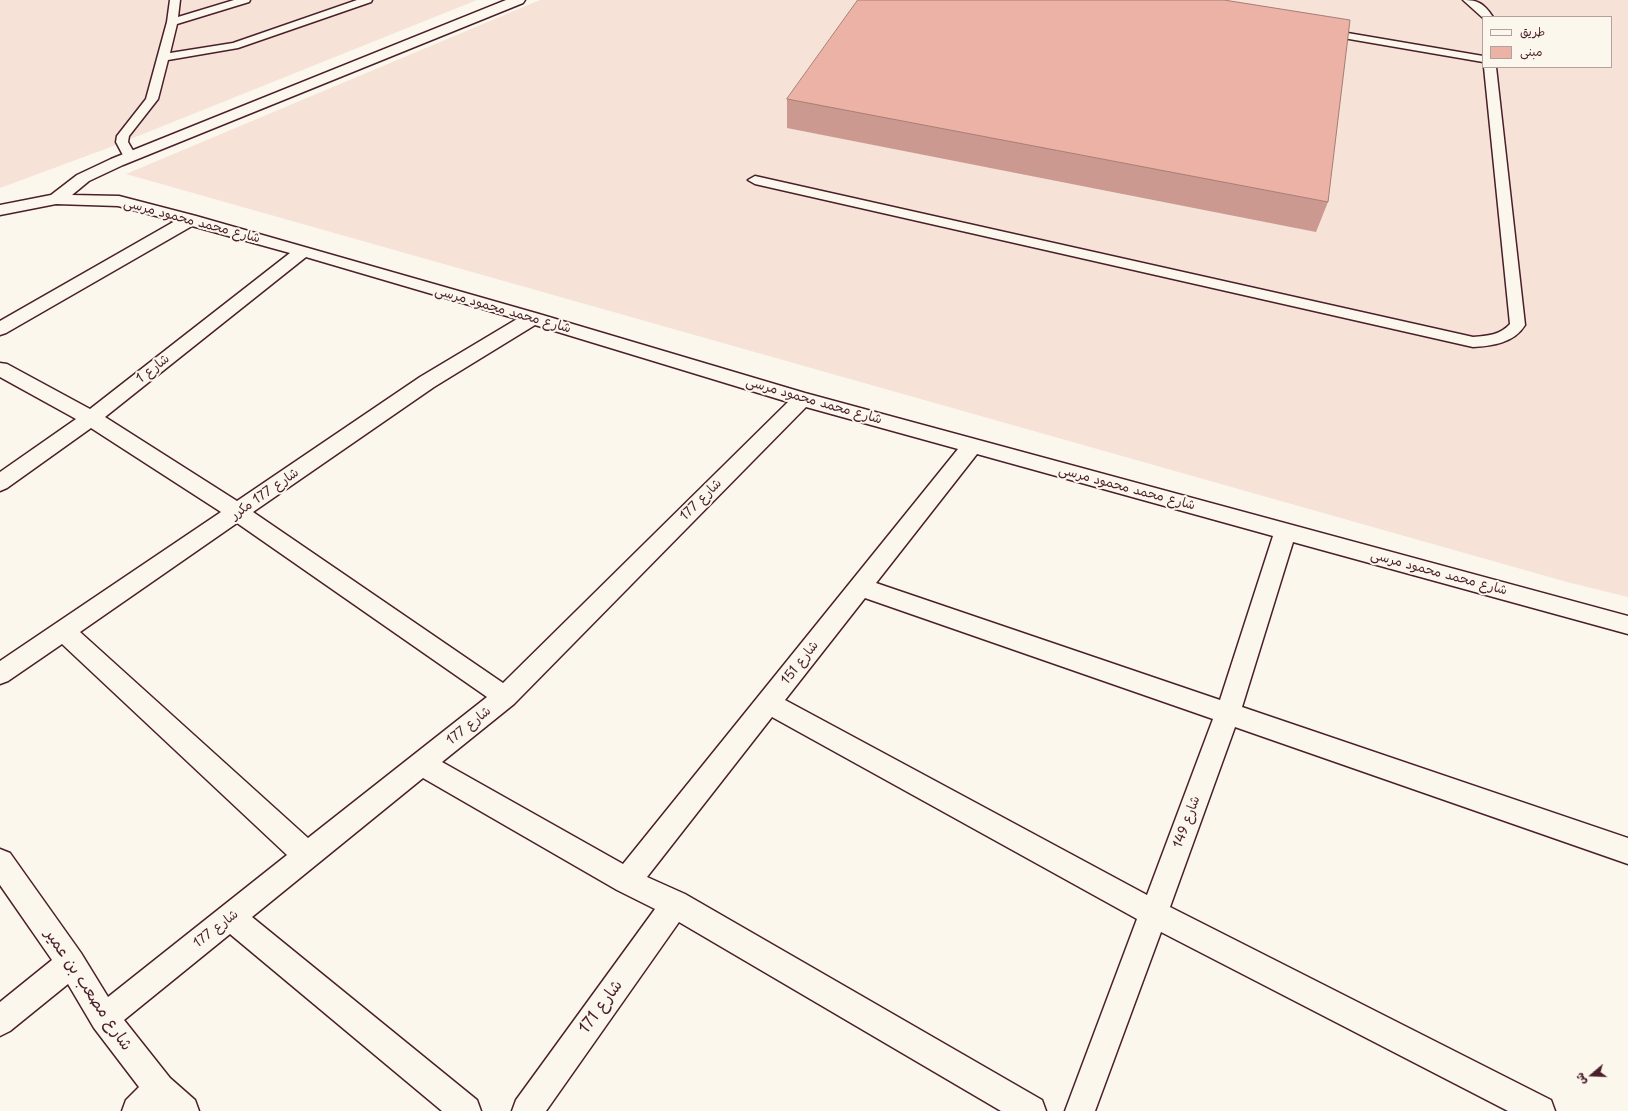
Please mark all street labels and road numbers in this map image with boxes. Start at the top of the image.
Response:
street label: شارع محمد محمود مرسى [122,195,262,247]
street label: شارع محمد محمود مرسى [433,283,573,337]
street label: شارع 1 [133,351,173,387]
street label: شارع محمد محمود مرسى [744,374,884,428]
street label: شارع محمد محمود مرسى [1057,462,1197,514]
street label: شارع 177 مكرر [228,465,302,523]
street label: شارع 177 [677,476,725,524]
street label: شارع محمد محمود مرسى [1369,547,1509,599]
street label: شارع 151 [778,638,822,688]
street label: شارع 177 [444,703,494,749]
street label: شارع 149 [1170,794,1204,850]
street label: شارع 177 [191,907,241,951]
street label: شارع مصعب بن عمير [40,926,136,1054]
street label: شارع 171 [575,976,627,1038]

